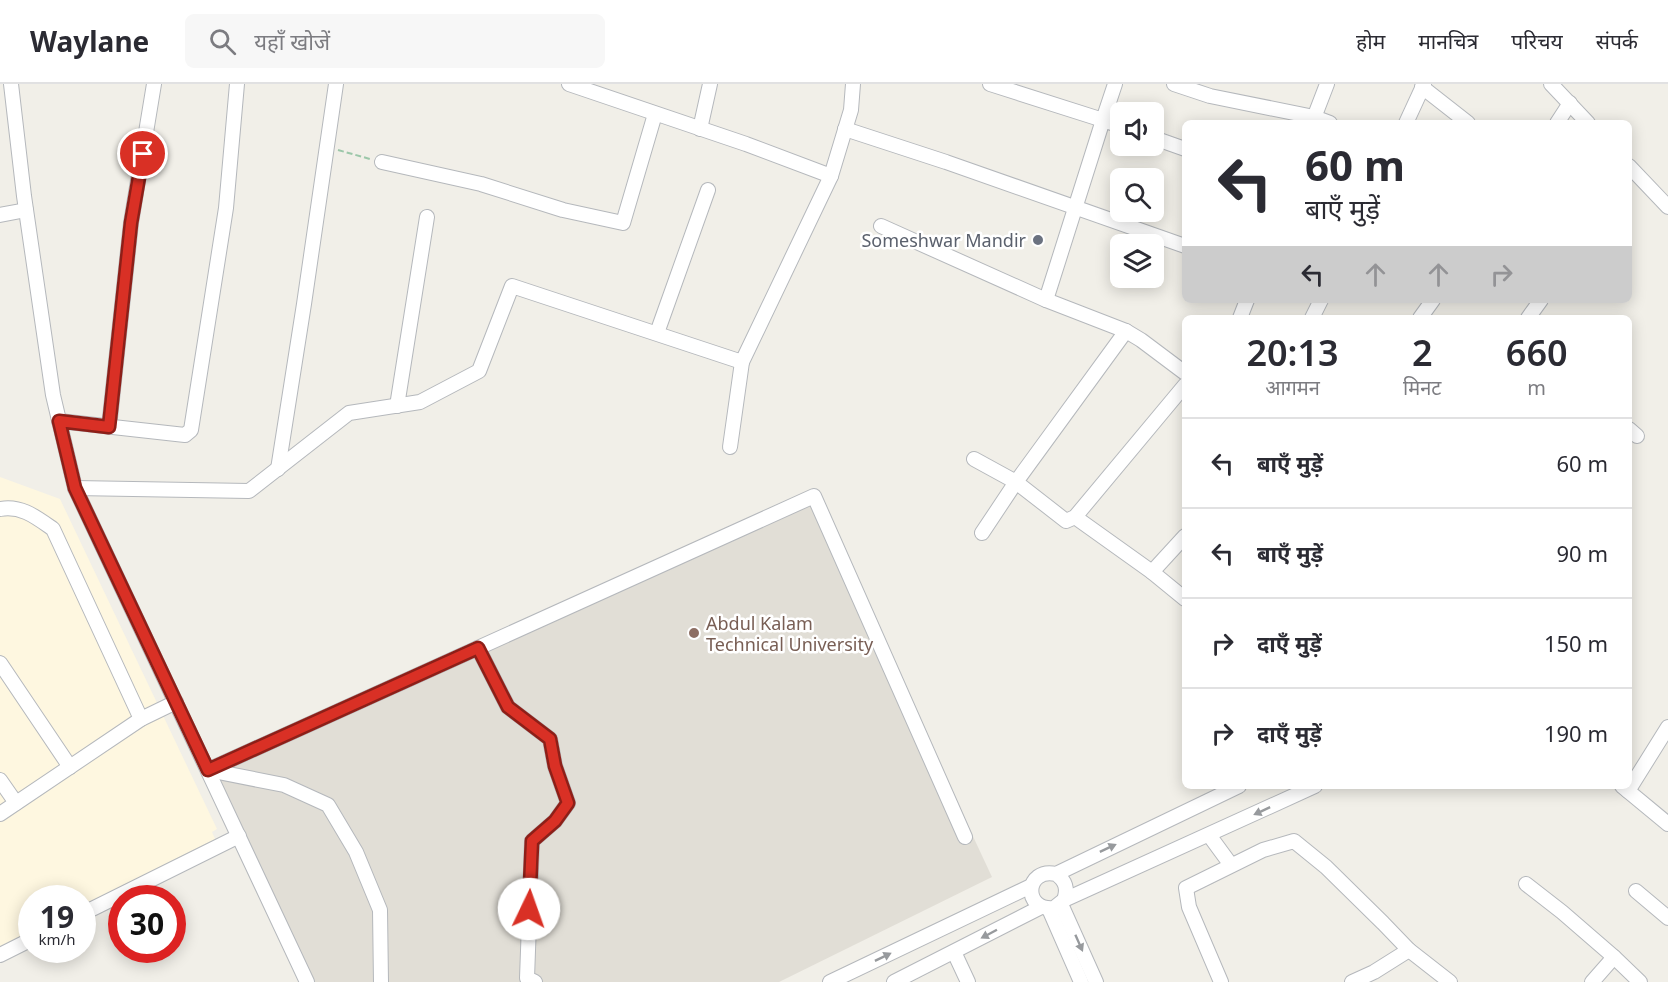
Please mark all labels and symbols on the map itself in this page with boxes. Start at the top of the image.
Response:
pin [117,128,168,179]
place label: Someshwar Mandir [861,228,1027,252]
marker: Someshwar Mandir [1031,233,1045,247]
place label: Abdul Kalam Technical University [706,611,874,656]
marker: Abdul Kalam Technical University [687,626,701,640]
one-way arrow [1254,806,1271,815]
one-way arrow [1099,844,1117,854]
position arrow [497,877,561,941]
speed limit sign: 30 [108,885,186,963]
one-way arrow [980,929,997,939]
one-way arrow [1074,934,1083,951]
one-way arrow [874,952,892,962]

